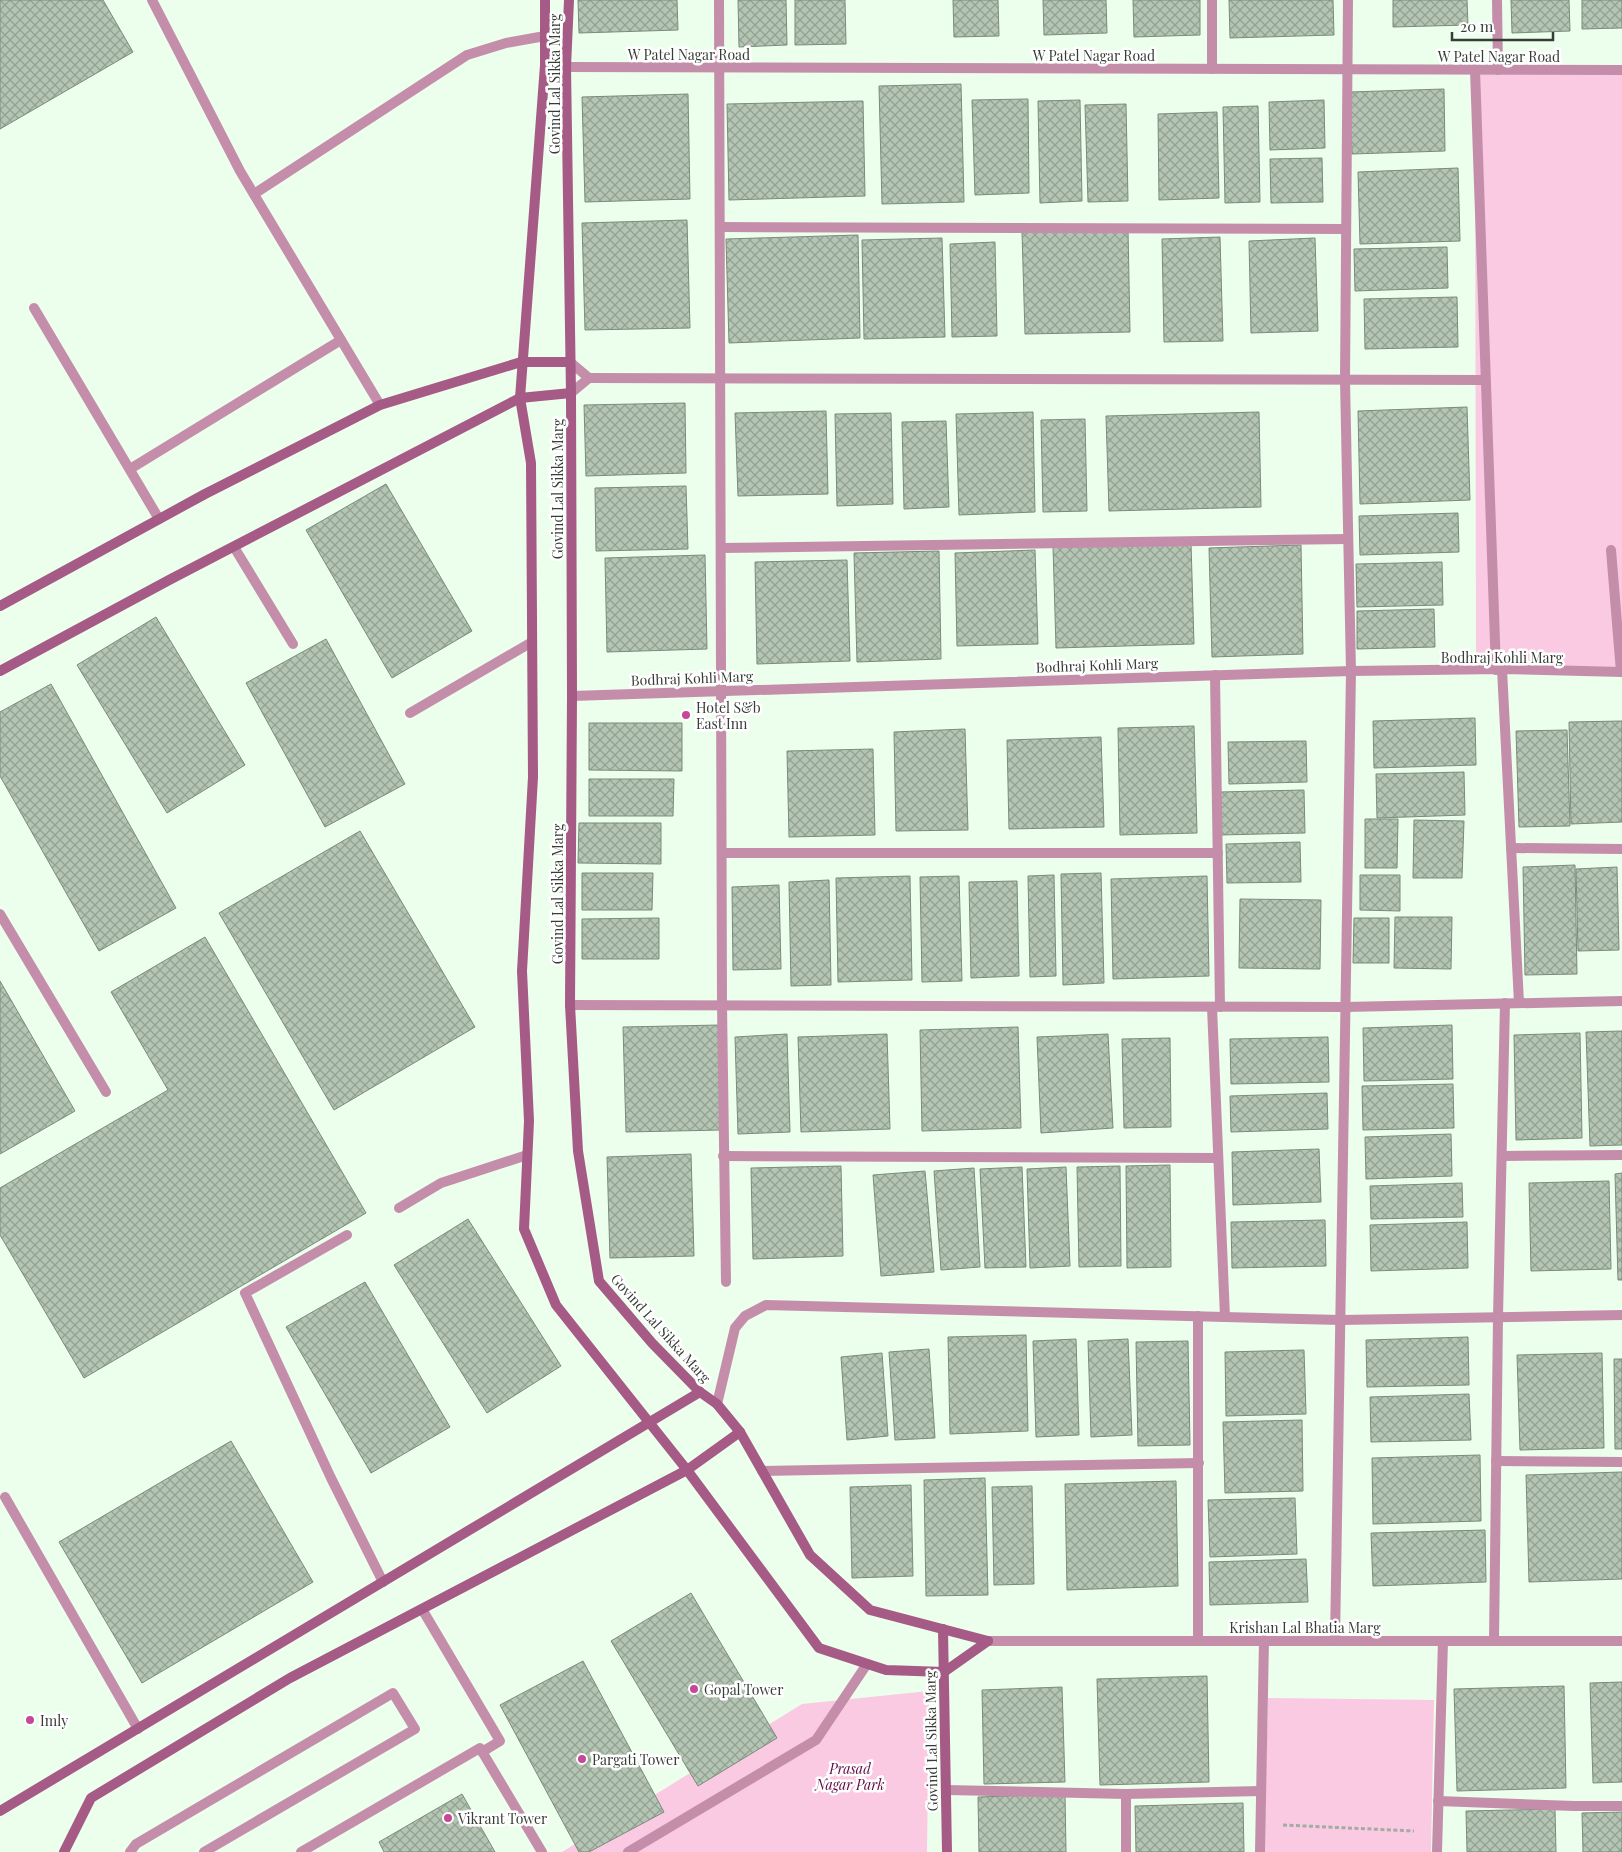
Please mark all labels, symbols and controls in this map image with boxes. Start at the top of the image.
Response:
scale bar [1452,10,1553,42]
street label: Govind Lal Sikka Marg [545,13,564,154]
text: 20 m [1460,16,1494,36]
street label: W Patel Nagar Road [627,45,750,64]
street label: W Patel Nagar Road [1032,46,1155,65]
street label: W Patel Nagar Road [1437,47,1560,66]
street label: Govind Lal Sikka Marg [548,418,567,559]
street label: Bodhraj Kohli Marg [1441,648,1564,667]
street label: Bodhraj Kohli Marg [1035,653,1159,677]
street label: Bodhraj Kohli Marg [630,666,754,690]
place label: Hotel S&b East Inn [696,698,761,733]
marker: Hotel S&b East Inn [680,709,692,721]
street label: Govind Lal Sikka Marg [548,823,567,964]
street label: Govind Lal Sikka Marg [607,1269,715,1387]
street label: Krishan Lal Bhatia Marg [1229,1618,1381,1637]
street label: Govind Lal Sikka Marg [920,1670,942,1811]
place label: Gopal Tower [704,1680,784,1699]
marker: Gopal Tower [688,1683,700,1695]
place label: Imly [40,1711,68,1730]
marker: Imly [24,1714,36,1726]
place label: Pargati Tower [592,1750,680,1769]
marker: Pargati Tower [576,1753,588,1765]
park label: Prasad Nagar Park [814,1759,884,1794]
place label: Vikrant Tower [457,1809,548,1828]
marker: Vikrant Tower [442,1812,454,1824]

